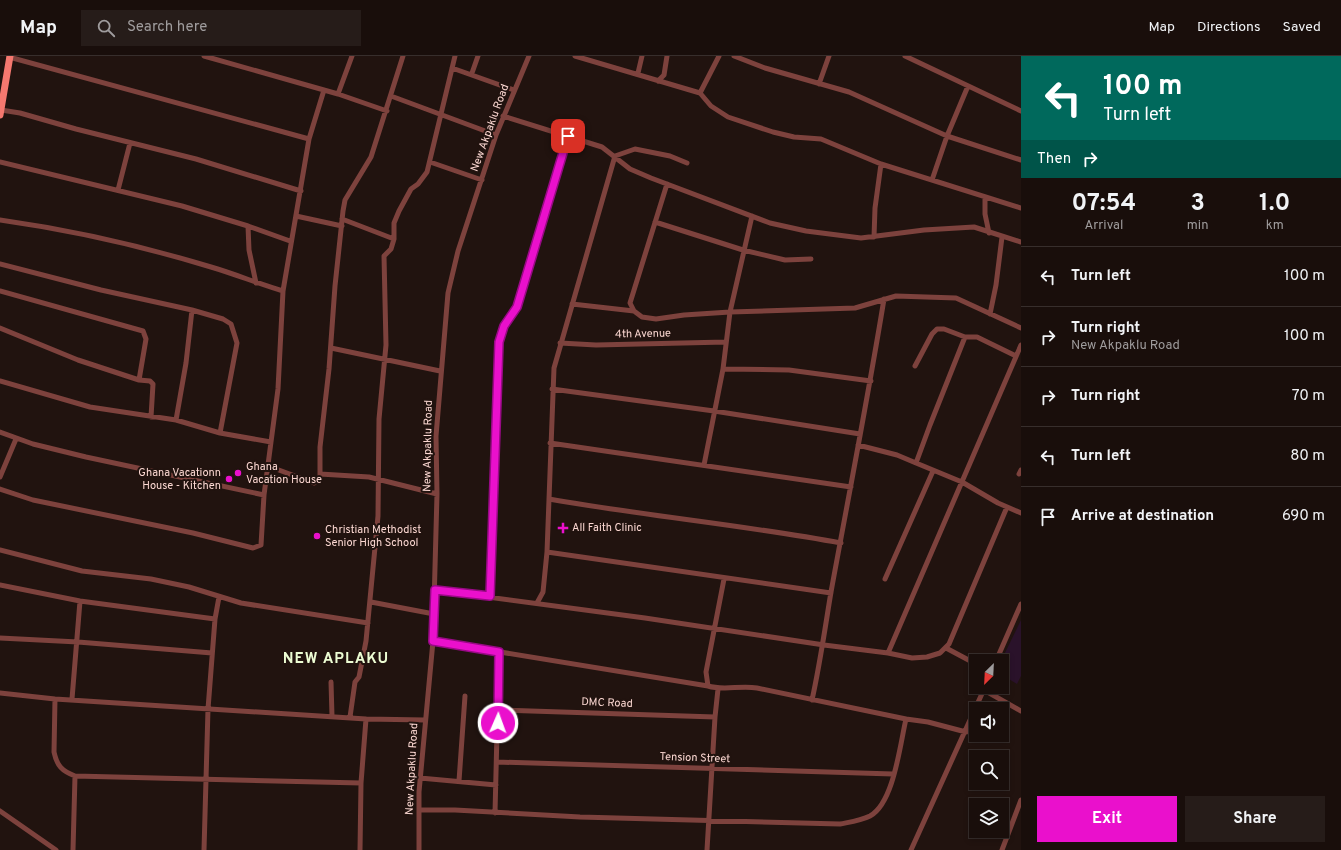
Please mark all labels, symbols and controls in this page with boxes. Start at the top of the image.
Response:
search box [81,10,361,46]
text: Map [20,16,57,40]
icon: search [95,17,117,39]
text: Search here [127,18,207,37]
text: Map [1149,19,1175,36]
text: Directions [1197,19,1261,36]
text: Saved [1283,19,1321,36]
text: 100 m [1103,69,1183,105]
icon: left [1037,72,1089,124]
street label: New Akpaklu Road [468,82,512,174]
text: Turn left [1103,104,1171,127]
pin [551,119,585,153]
icon: arrive [557,125,579,147]
icon: right [1079,148,1101,170]
text: Then [1037,150,1071,169]
text: 07:54 [1072,189,1136,219]
text: 3 [1190,189,1205,219]
text: 1.0 [1259,189,1290,219]
text: Arrival [1085,218,1123,234]
text: min [1187,218,1208,234]
text: km [1266,218,1284,234]
icon: left [1037,266,1059,288]
text: Turn left [1071,267,1131,286]
text: 100 m [1284,267,1325,286]
text: Turn right [1071,319,1140,338]
icon: right [1037,326,1059,348]
street label: 4th Avenue [615,327,671,341]
text: 100 m [1284,327,1325,346]
text: New Akpaklu Road [1071,338,1180,354]
icon: right [1037,386,1059,408]
text: Turn right [1071,387,1140,406]
text: 70 m [1292,387,1325,406]
street label: New Akpaklu Road [420,400,436,492]
icon: left [1037,446,1059,468]
text: Turn left [1071,447,1131,466]
text: 80 m [1290,447,1325,466]
place label: Ghana Vacation House [246,460,322,487]
place label: Ghana Vacationn House - Kitchen [138,466,221,493]
marker: Ghana Vacation House [233,468,243,478]
marker: Ghana Vacationn House - Kitchen [224,474,234,484]
icon: arrive [1037,506,1059,528]
text: Arrive at destination [1071,507,1214,526]
text: 690 m [1282,507,1325,526]
place label: All Faith Clinic [572,521,642,535]
marker: All Faith Clinic [557,522,569,534]
place label: Christian Methodist Senior High School [325,523,421,550]
marker: Christian Methodist Senior High School [312,531,322,541]
district label: NEW APLAKU [283,650,389,669]
north arrow [969,654,1009,694]
map controls [969,654,1009,838]
street label: DMC Road [581,695,633,711]
position arrow [477,702,519,744]
button: sound [969,702,1009,742]
street label: New Akpaklu Road [403,723,421,815]
street label: Tension Street [659,750,731,766]
button: search [969,750,1009,790]
button: Exit [1037,796,1177,842]
button: Share [1185,796,1325,842]
button: layers [969,798,1009,838]

